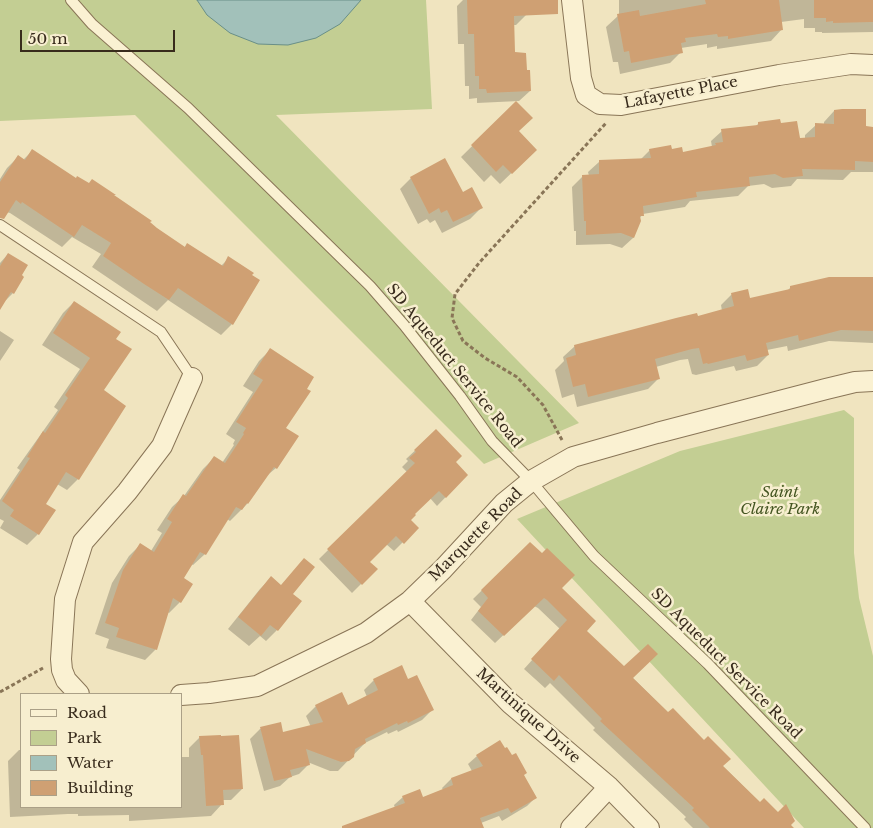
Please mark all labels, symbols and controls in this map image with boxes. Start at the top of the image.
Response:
scale bar [22,20,178,52]
text: 50 m [28,29,68,48]
street label: Lafayette Place [623,73,739,113]
street label: SD Aqueduct Service Road [382,280,526,452]
park label: Saint Claire Park [740,484,820,519]
street label: Marquette Road [426,485,526,585]
street label: SD Aqueduct Service Road [647,585,805,743]
street label: Martinique Drive [472,665,584,767]
legend [20,693,182,808]
text: Road [67,703,107,722]
text: Park [67,728,102,747]
text: Water [67,753,113,772]
text: Building [67,778,133,797]

